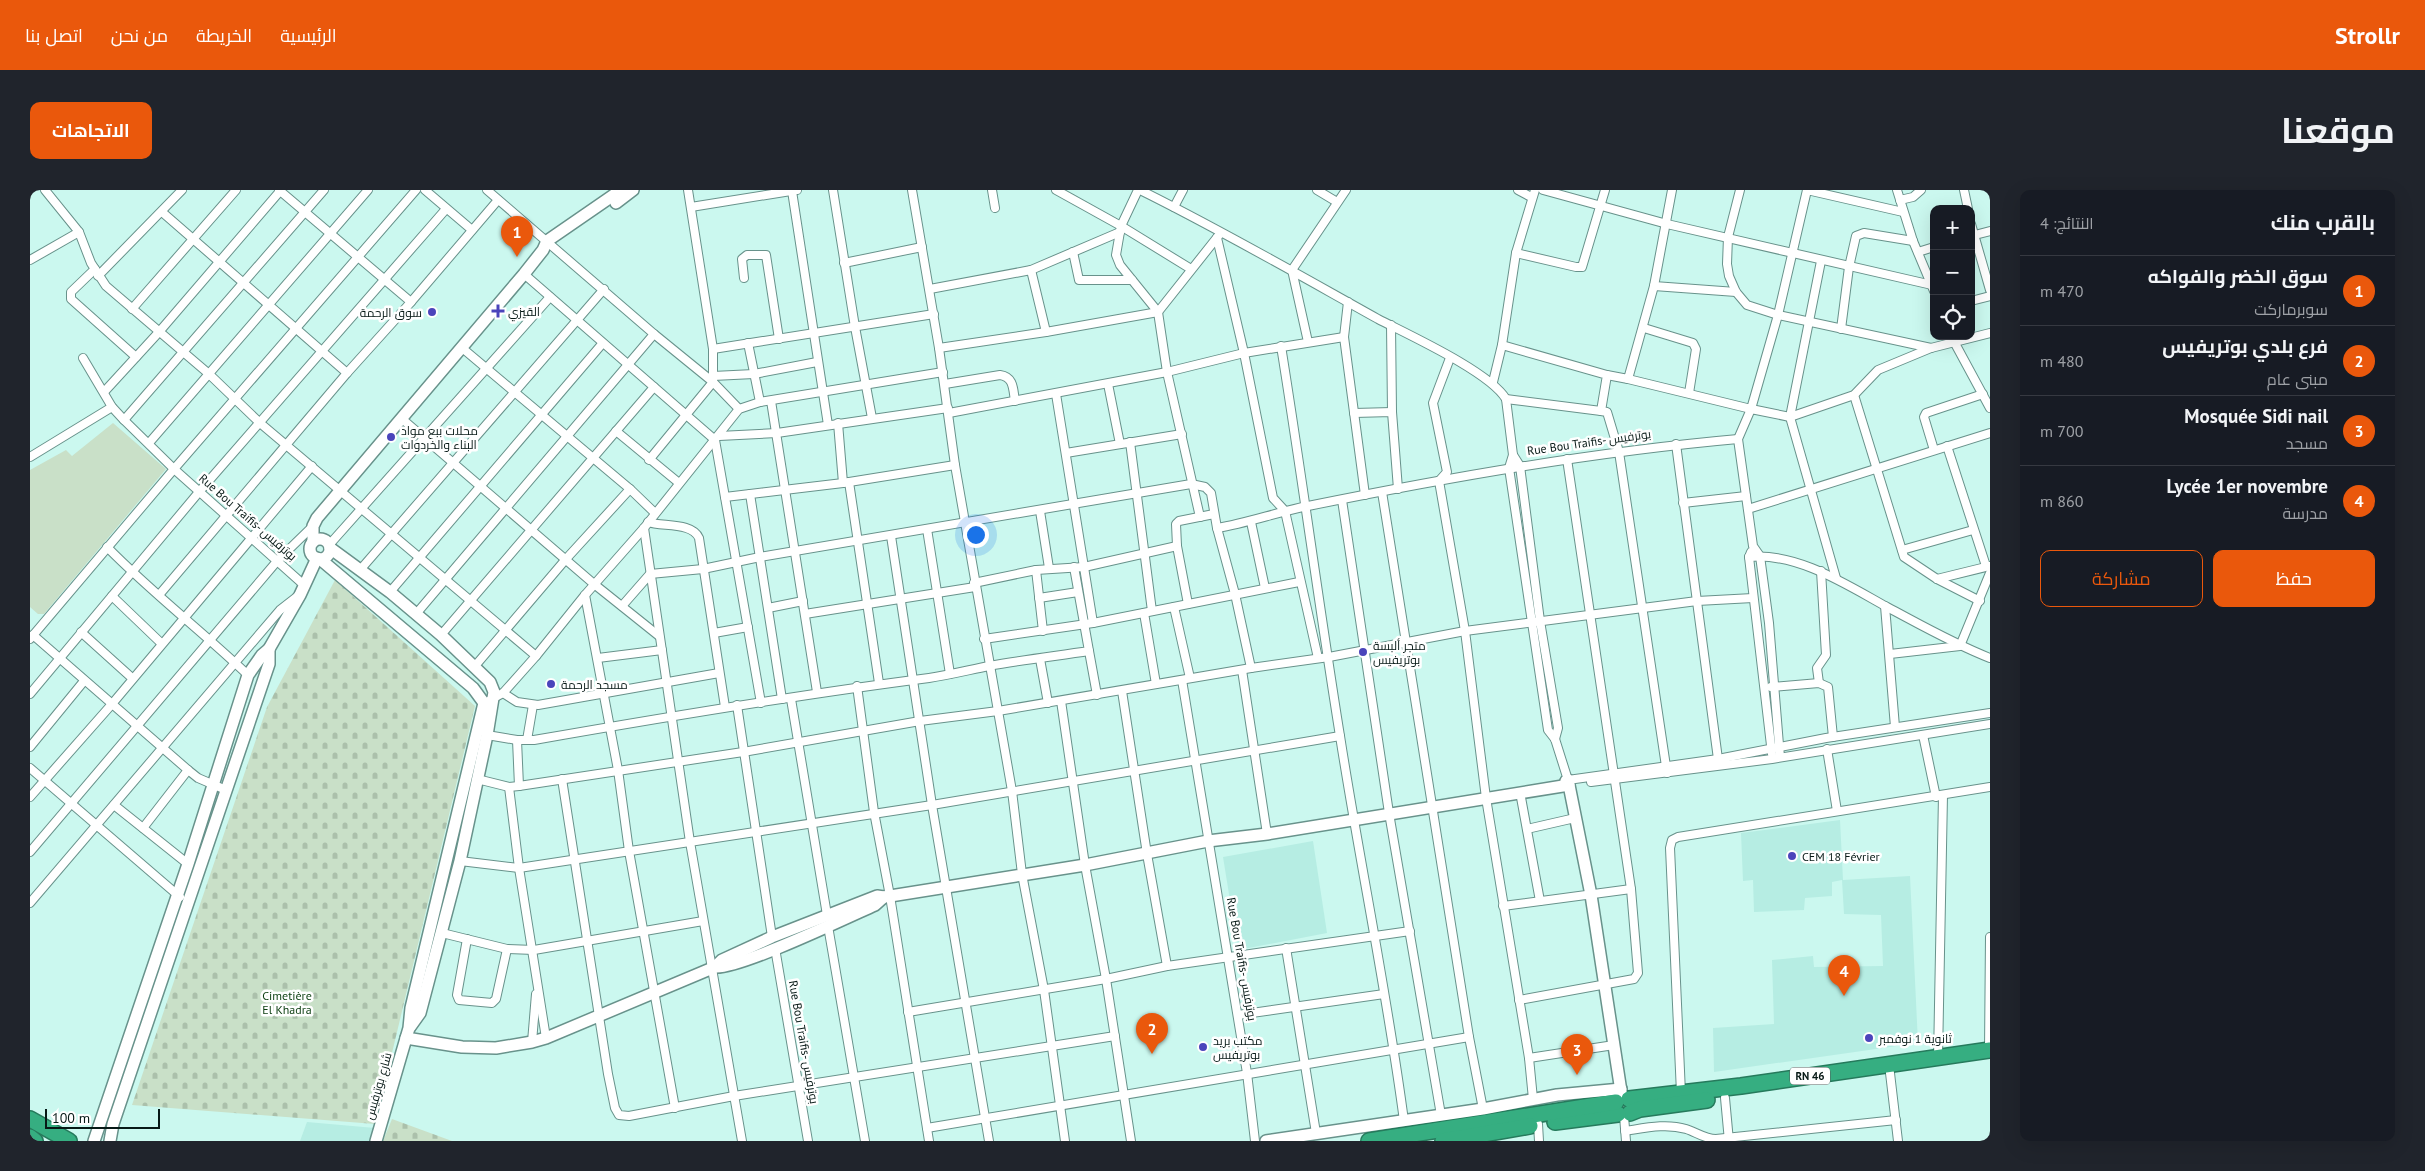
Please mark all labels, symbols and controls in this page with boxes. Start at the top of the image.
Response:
text: Strollr [2335,20,2400,51]
text: اتصل بنا [25,24,83,47]
text: من نحن [111,24,168,47]
text: الخريطة [196,24,252,47]
text: الرئيسية [280,24,337,47]
button: الاتجاهات [30,102,152,159]
text: موقعنا [2281,107,2395,153]
map controls [1930,205,1975,340]
button: + [1930,205,1975,250]
text: بالقرب منك [2271,209,2375,236]
text: النتائج: 4 [2040,213,2094,233]
pin: 1 [501,216,533,257]
button: − [1930,250,1975,295]
text: سوق الخضر والفواكه [2148,264,2328,288]
text: 470 m [2040,281,2083,301]
text: 1 [2354,281,2364,301]
button: locate [1930,295,1975,340]
text: سوبرماركت [2254,299,2328,319]
place label: القيزي [508,304,540,322]
place label: سوق الرحمة [360,305,422,320]
marker: القيزي [492,305,504,317]
marker: سوق الرحمة [426,306,438,318]
text: فرع بلدي بوتريفيس [2162,334,2328,358]
text: 480 m [2040,351,2083,371]
text: 2 [2354,351,2364,371]
text: مبنى عام [2267,369,2328,389]
text: Mosquée Sidi nail [2184,404,2328,428]
text: 700 m [2040,421,2083,441]
text: 3 [2354,421,2364,441]
place label: محلات ببع مواد البناء والخردوات [401,423,478,452]
street label: Rue Bou Traifis- بوترفيس [1526,426,1652,458]
marker: محلات ببع مواد البناء والخردوات [385,431,397,443]
text: مسجد [2286,433,2328,453]
street label: Rue Bou Traifis- بوترفيس [196,470,300,564]
text: Lycée 1er novembre [2166,474,2328,498]
text: 860 m [2040,491,2083,511]
text: 4 [2354,491,2364,511]
text: مدرسة [2282,503,2328,523]
your location [963,522,989,548]
button: مشاركة [2040,550,2203,607]
button: حفظ [2213,550,2375,607]
place label: متجر ألبسة بوتريفيس [1373,638,1426,667]
marker: متجر ألبسة بوتريفيس [1357,646,1369,658]
place label: مسجد الرحمة [561,677,628,692]
marker: مسجد الرحمة [545,678,557,690]
place label: CEM 18 Février [1802,849,1880,864]
marker: CEM 18 Février [1786,850,1798,862]
street label: Rue Bou Traifis- بوترفيس [1224,896,1260,1022]
pin: 4 [1828,955,1860,996]
street label: Rue Bou Traifis- بوترفيس [786,979,822,1105]
park label: Cimetière El Khadra [262,988,312,1017]
pin: 2 [1136,1013,1168,1054]
place label: ثانوية 1 نوفمبر [1878,1031,1952,1046]
marker: ثانوية 1 نوفمبر [1863,1032,1875,1044]
place label: مكتب بريد بوتريفيس [1213,1033,1263,1062]
pin: 3 [1561,1034,1593,1075]
marker: مكتب بريد بوتريفيس [1197,1041,1209,1053]
street label: شارع بوترفيس [361,1051,396,1122]
road number: RN 46 [1790,1068,1830,1084]
scale bar [45,1106,160,1129]
text: 100 m [52,1109,90,1127]

